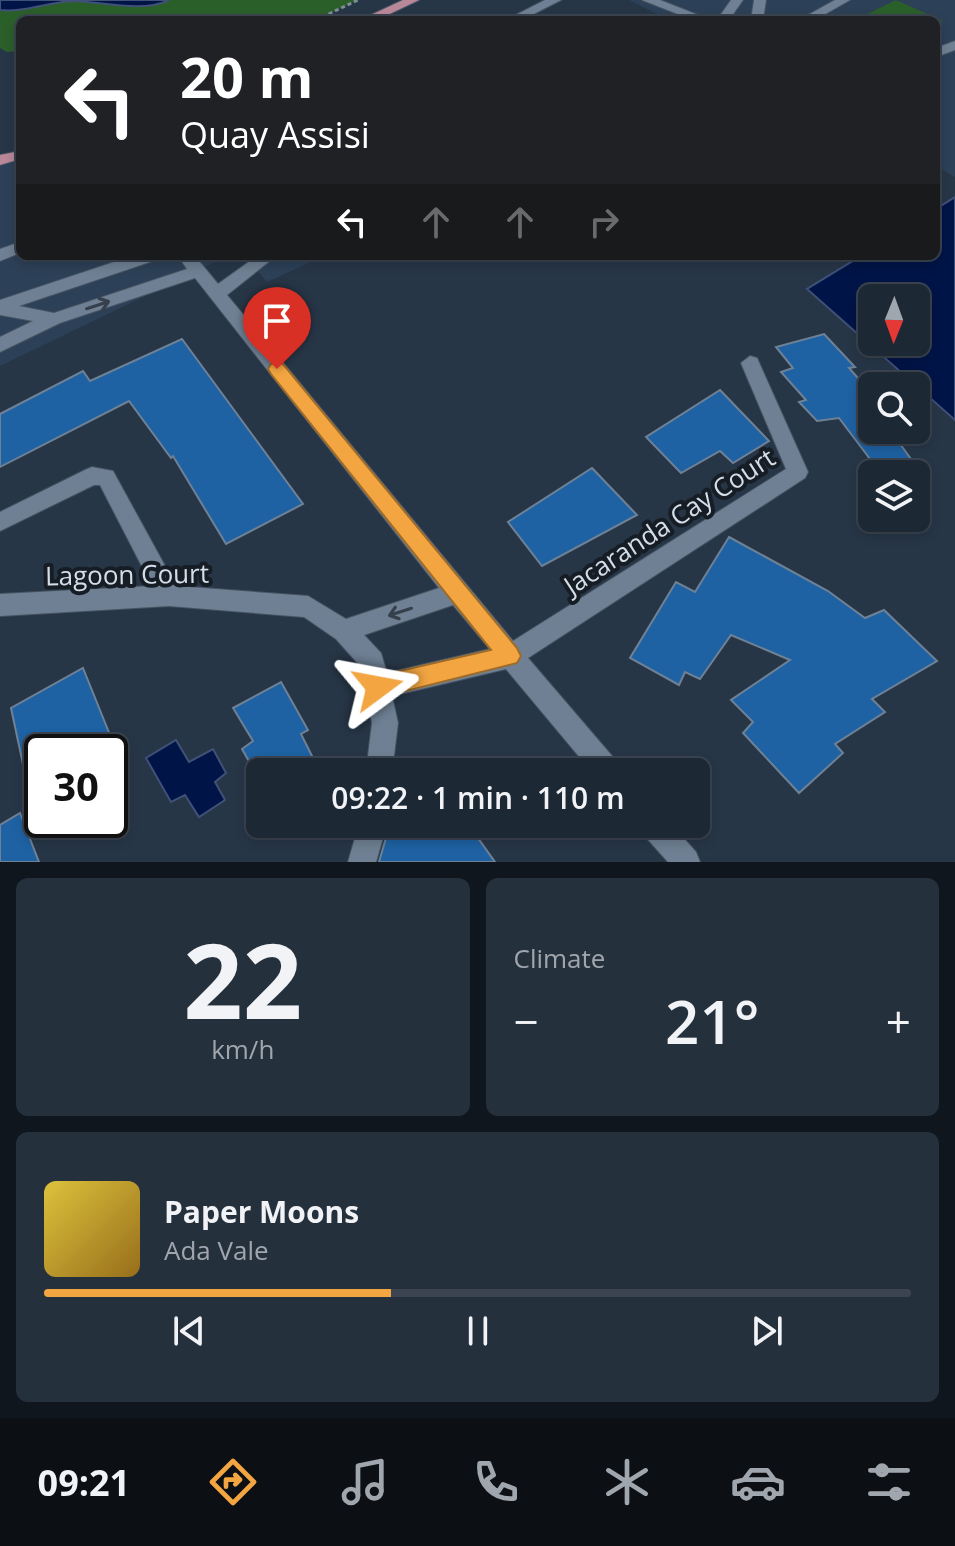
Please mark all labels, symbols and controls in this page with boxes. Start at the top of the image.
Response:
text: 20 m [180,38,314,114]
icon: left [48,48,152,152]
text: Quay Assisi [180,110,370,159]
icon: left [330,200,374,244]
icon: ahead [414,200,458,244]
icon: ahead [498,200,542,244]
icon: right [582,200,626,244]
north arrow [858,284,930,356]
map controls [858,284,930,532]
pin [243,287,311,369]
one-way arrow [84,297,110,312]
icon: arrive [255,299,299,343]
button: search [858,372,930,444]
street label: Jacaranda Cay Court [554,439,782,604]
button: layers [858,460,930,532]
street label: Lagoon Court [45,555,209,593]
one-way arrow [388,606,413,621]
position arrow [336,645,420,729]
speed limit sign: 30 [24,734,128,838]
text: 09:22 · 1 min · 110 m [331,777,625,818]
text: 22 [183,908,302,1049]
text: Climate [514,940,605,976]
text: 21° [665,980,759,1062]
text: − [514,991,539,1051]
text: + [886,991,911,1051]
text: km/h [211,1031,274,1067]
text: Paper Moons [164,1191,359,1232]
text: Ada Vale [164,1232,269,1268]
icon: previous [167,1309,211,1353]
icon: pause [456,1309,500,1353]
icon: next [745,1309,789,1353]
icon: directions [205,1454,261,1510]
icon: music [337,1454,393,1510]
icon: phone [468,1454,524,1510]
icon: climate [599,1454,655,1510]
icon: car [730,1454,786,1510]
icon: filters [861,1454,917,1510]
text: 09:21 [38,1458,130,1507]

